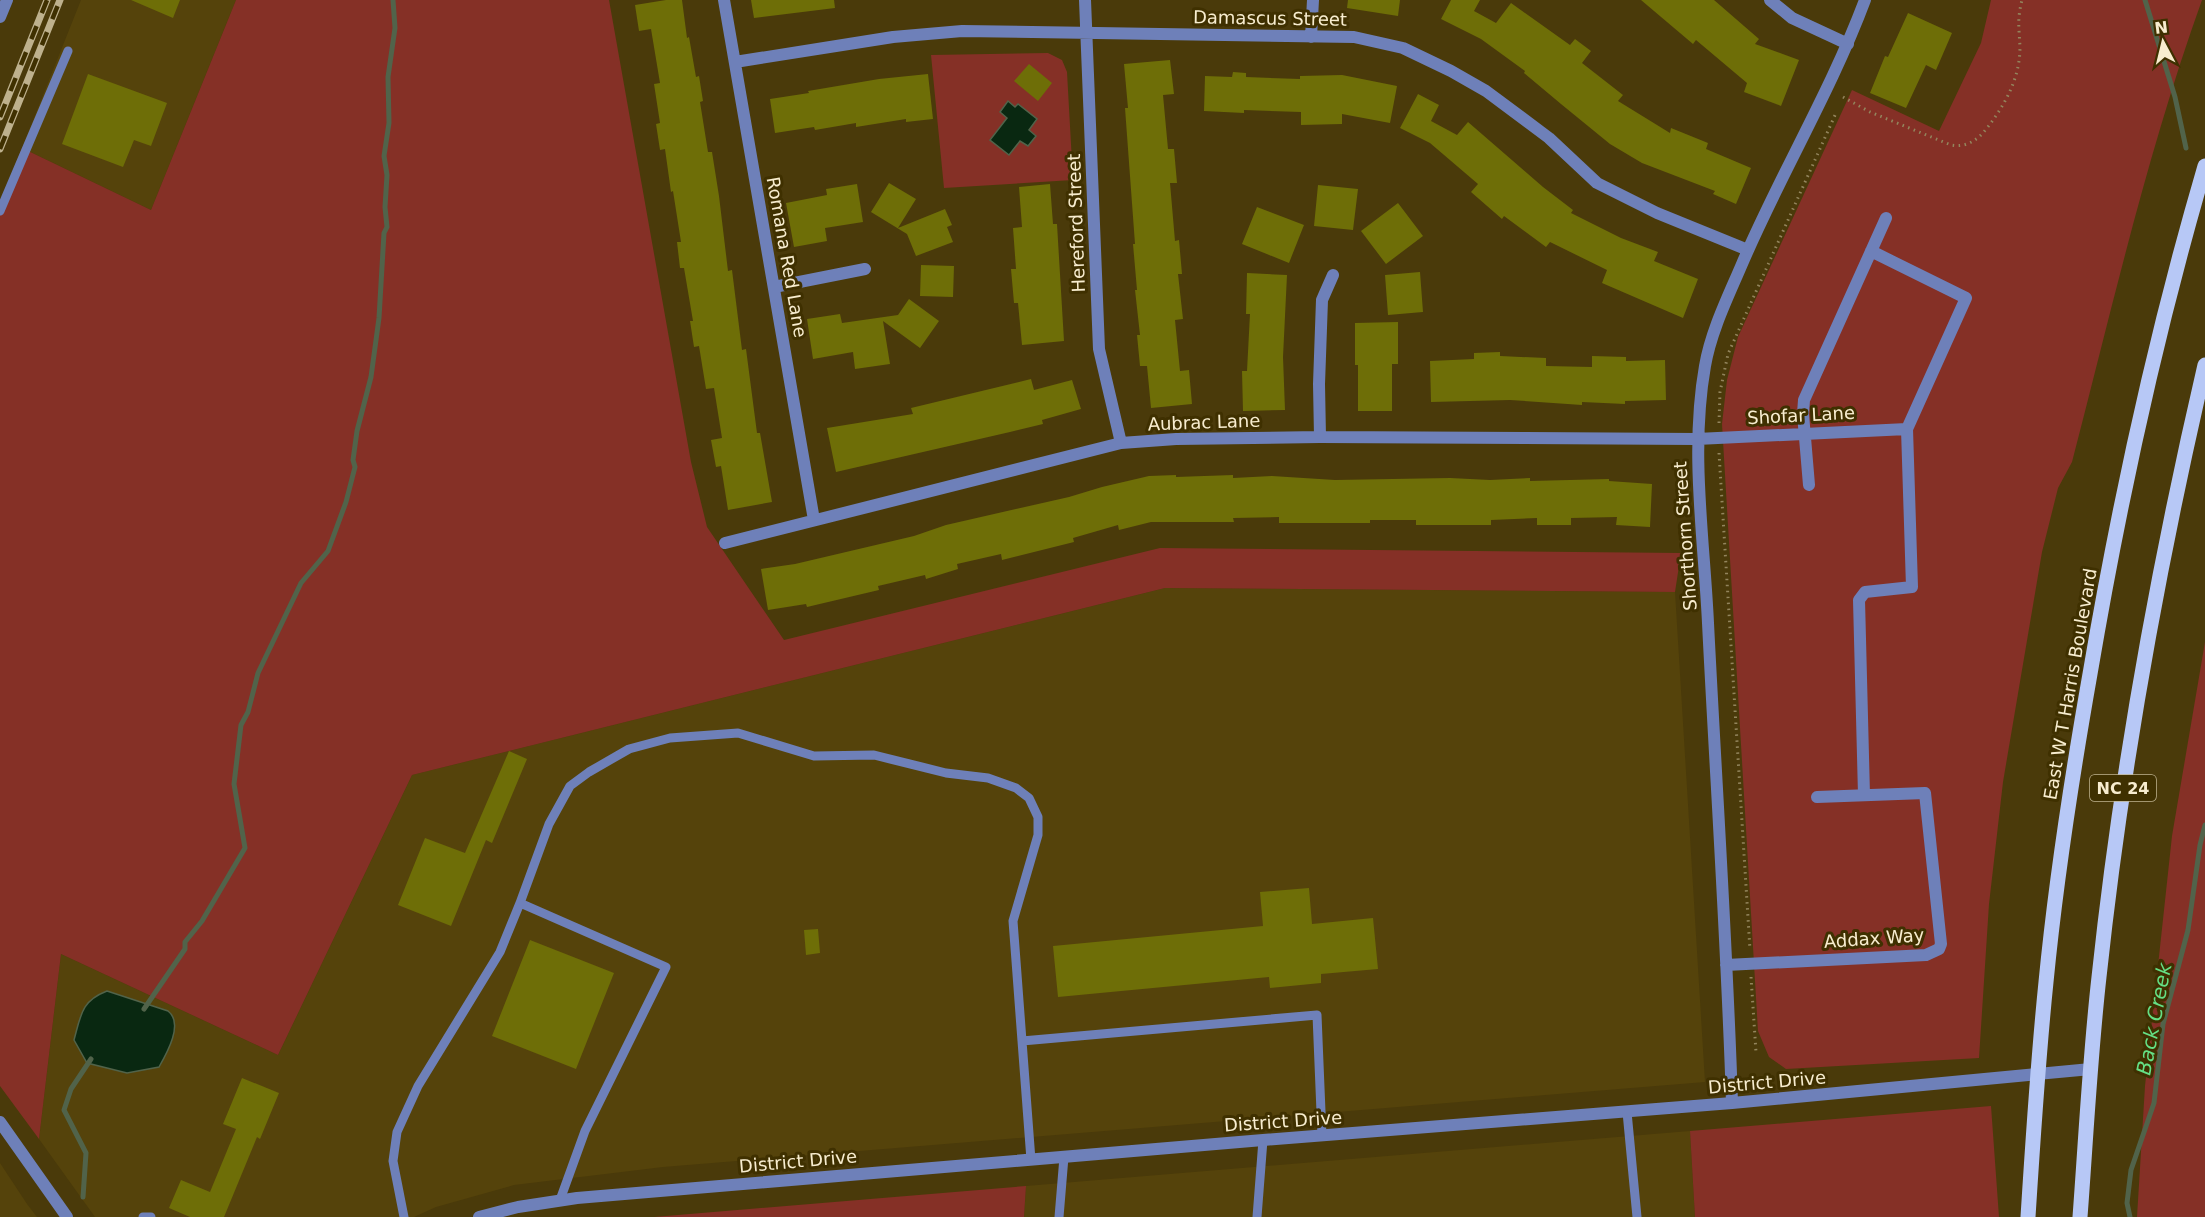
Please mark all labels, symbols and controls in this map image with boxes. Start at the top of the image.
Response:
street label: Damascus Street [1193,6,1347,30]
north arrow [2133,12,2193,72]
text: N [2153,17,2169,38]
street label: Hereford Street [1063,153,1089,293]
street label: Romana Red Lane [763,175,811,339]
street label: Shofar Lane [1747,402,1855,428]
street label: Aubrac Lane [1147,410,1261,434]
street label: Shorthorn Street [1669,461,1701,611]
street label: East W T Harris Boulevard [2039,566,2101,802]
road number: NC 24 [2090,775,2156,801]
street label: Addax Way [1823,924,1925,952]
water label: Back Creek [2131,960,2177,1077]
street label: District Drive [1707,1066,1827,1098]
street label: District Drive [1223,1106,1343,1136]
street label: District Drive [738,1145,858,1177]

